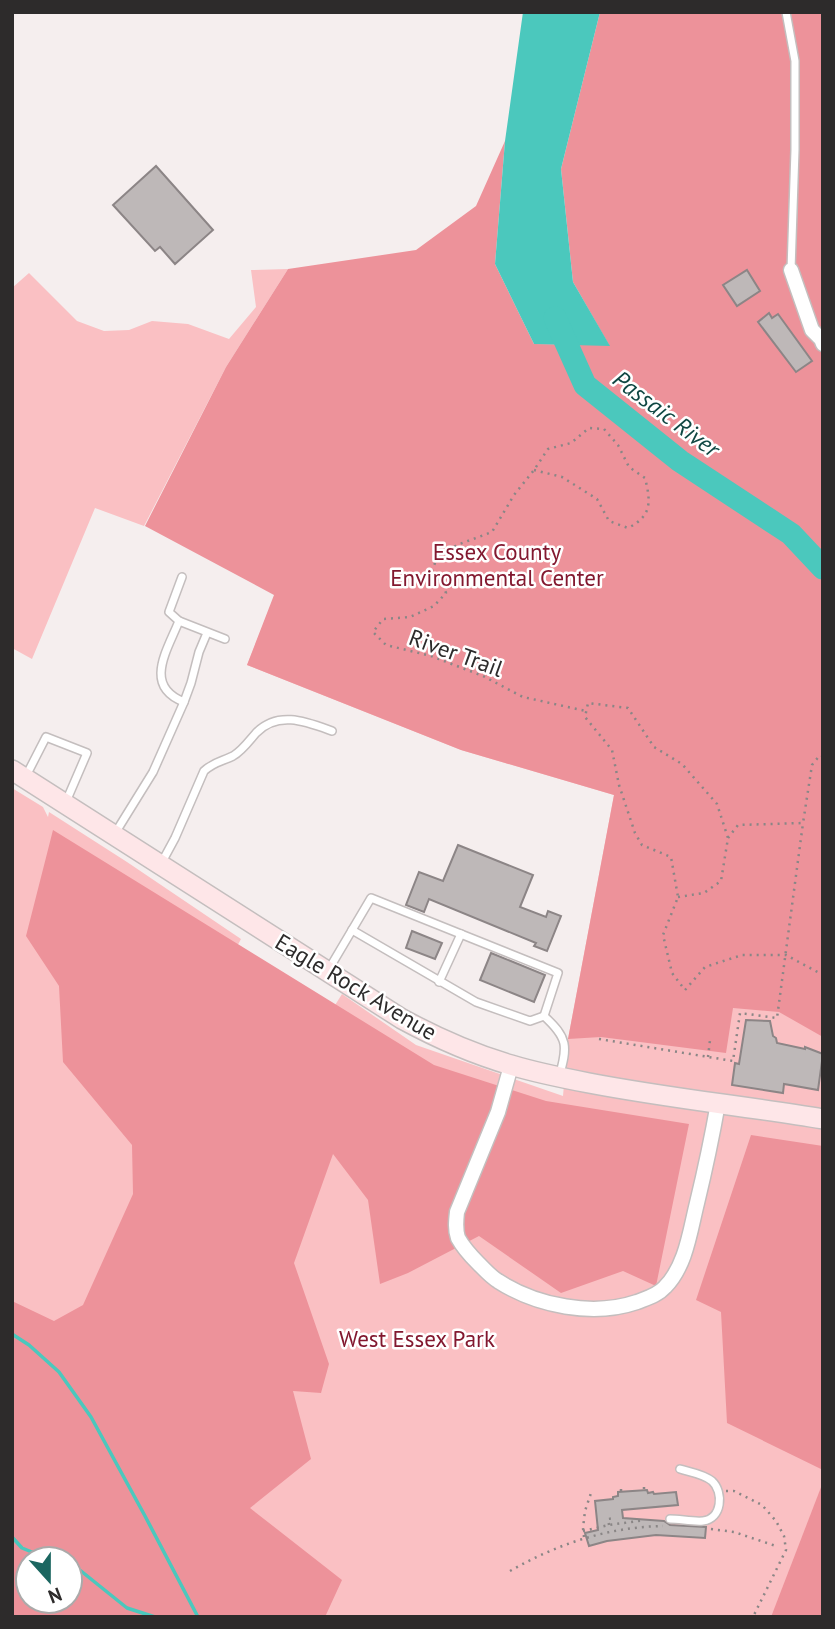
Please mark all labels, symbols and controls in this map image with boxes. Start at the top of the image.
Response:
water label: Passaic River [607,363,728,465]
park label: Essex County Environmental Center [390,537,604,592]
street label: River Trail [405,622,507,683]
street label: Eagle Rock Avenue [270,927,442,1046]
park label: West Essex Park [339,1324,495,1353]
north arrow [14,1545,84,1615]
text: N [45,1582,65,1609]

